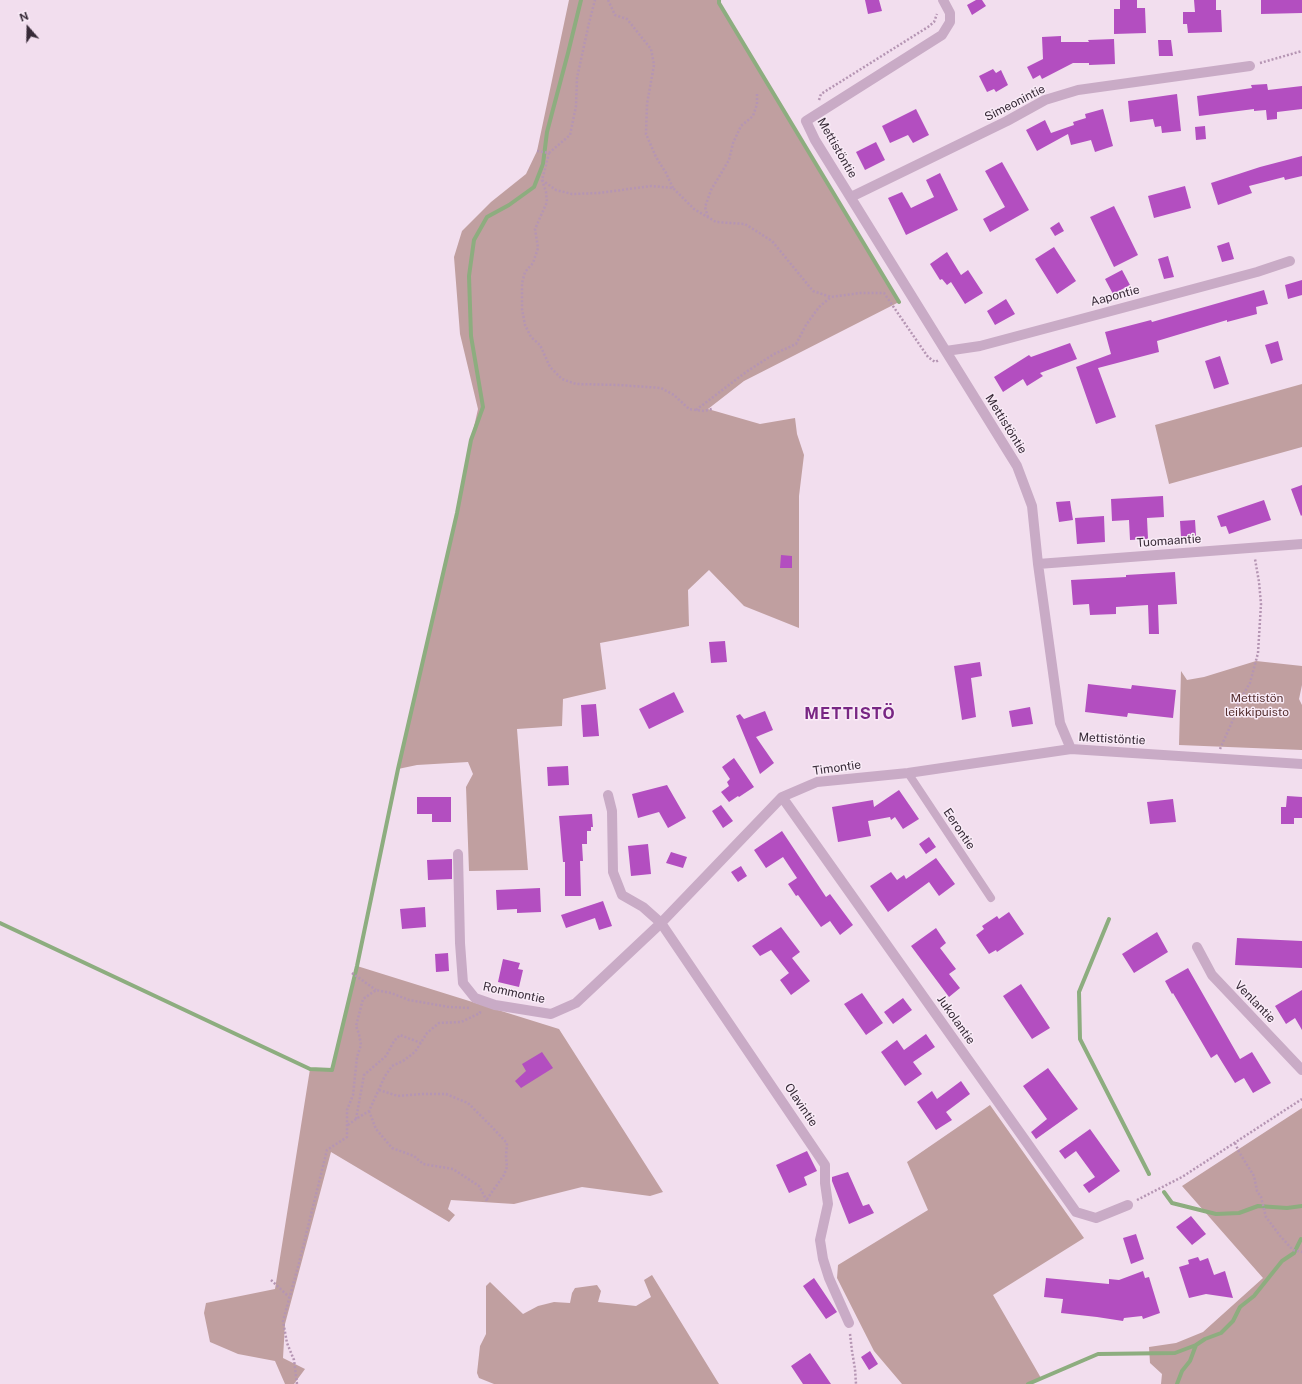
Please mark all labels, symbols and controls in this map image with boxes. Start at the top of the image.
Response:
north arrow [8,8,48,48]
text: N [18,10,30,24]
street label: Simeonintie [982,82,1048,124]
street label: Mettistöntie [814,115,860,181]
street label: Aapontie [1089,283,1141,309]
street label: Mettistöntie [982,392,1030,456]
street label: Tuomaantie [1136,532,1202,550]
park label: Mettistön leikkipuisto [1225,691,1289,719]
district label: METTISTÖ [804,704,896,724]
street label: Mettistöntie [1078,730,1146,748]
street label: Timontie [812,757,862,779]
street label: Eerontie [940,806,978,852]
street label: Venlantie [1232,978,1278,1026]
street label: Rommontie [482,979,546,1007]
street label: Jukolantie [934,993,978,1047]
street label: Olavintie [781,1081,821,1129]

